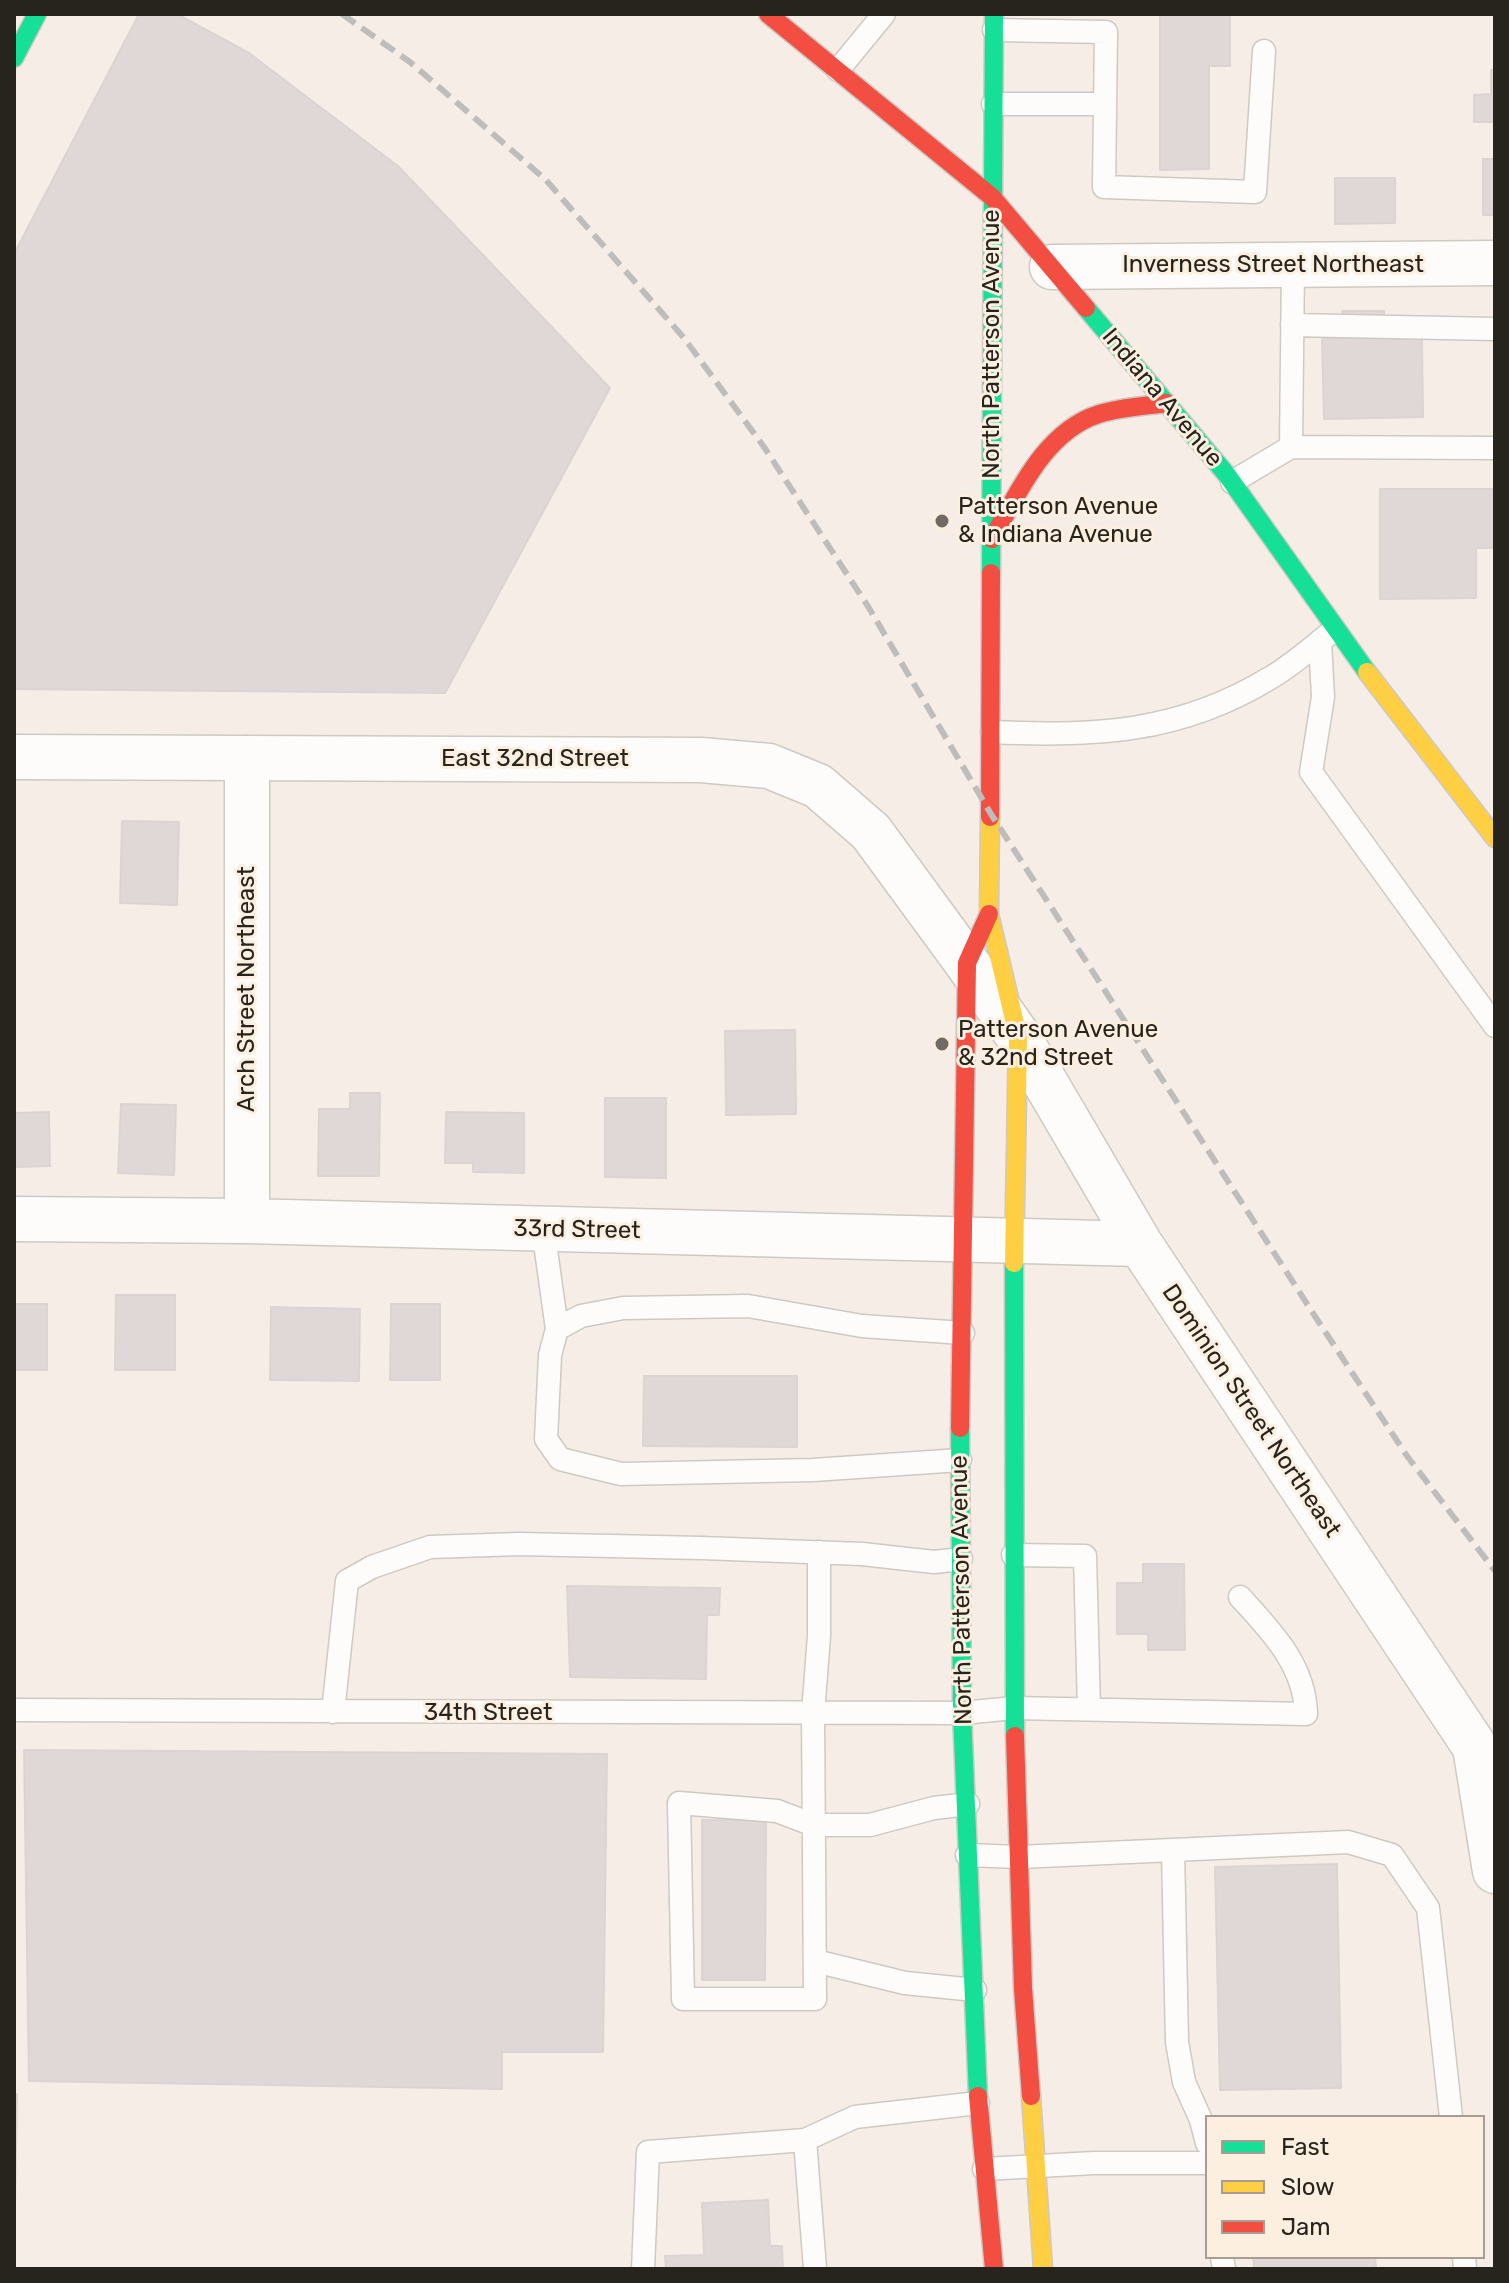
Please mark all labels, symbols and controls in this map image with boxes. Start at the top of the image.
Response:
street label: North Patterson Avenue [978,209,1006,479]
street label: Inverness Street Northeast [1122,251,1424,279]
street label: Indiana Avenue [1096,323,1228,473]
place label: Patterson Avenue & Indiana Avenue [958,493,1158,549]
marker: Patterson Avenue & Indiana Avenue [933,512,951,530]
street label: East 32nd Street [441,745,629,773]
street label: Arch Street Northeast [233,866,261,1112]
place label: Patterson Avenue & 32nd Street [958,1016,1158,1072]
marker: Patterson Avenue & 32nd Street [933,1035,951,1053]
street label: 33rd Street [513,1214,641,1246]
street label: Dominion Street Northeast [1155,1279,1347,1543]
street label: North Patterson Avenue [945,1455,979,1725]
street label: 34th Street [424,1699,552,1727]
legend [1205,2115,1485,2259]
text: Fast [1281,2133,1329,2161]
text: Slow [1281,2173,1334,2201]
text: Jam [1281,2213,1331,2241]

